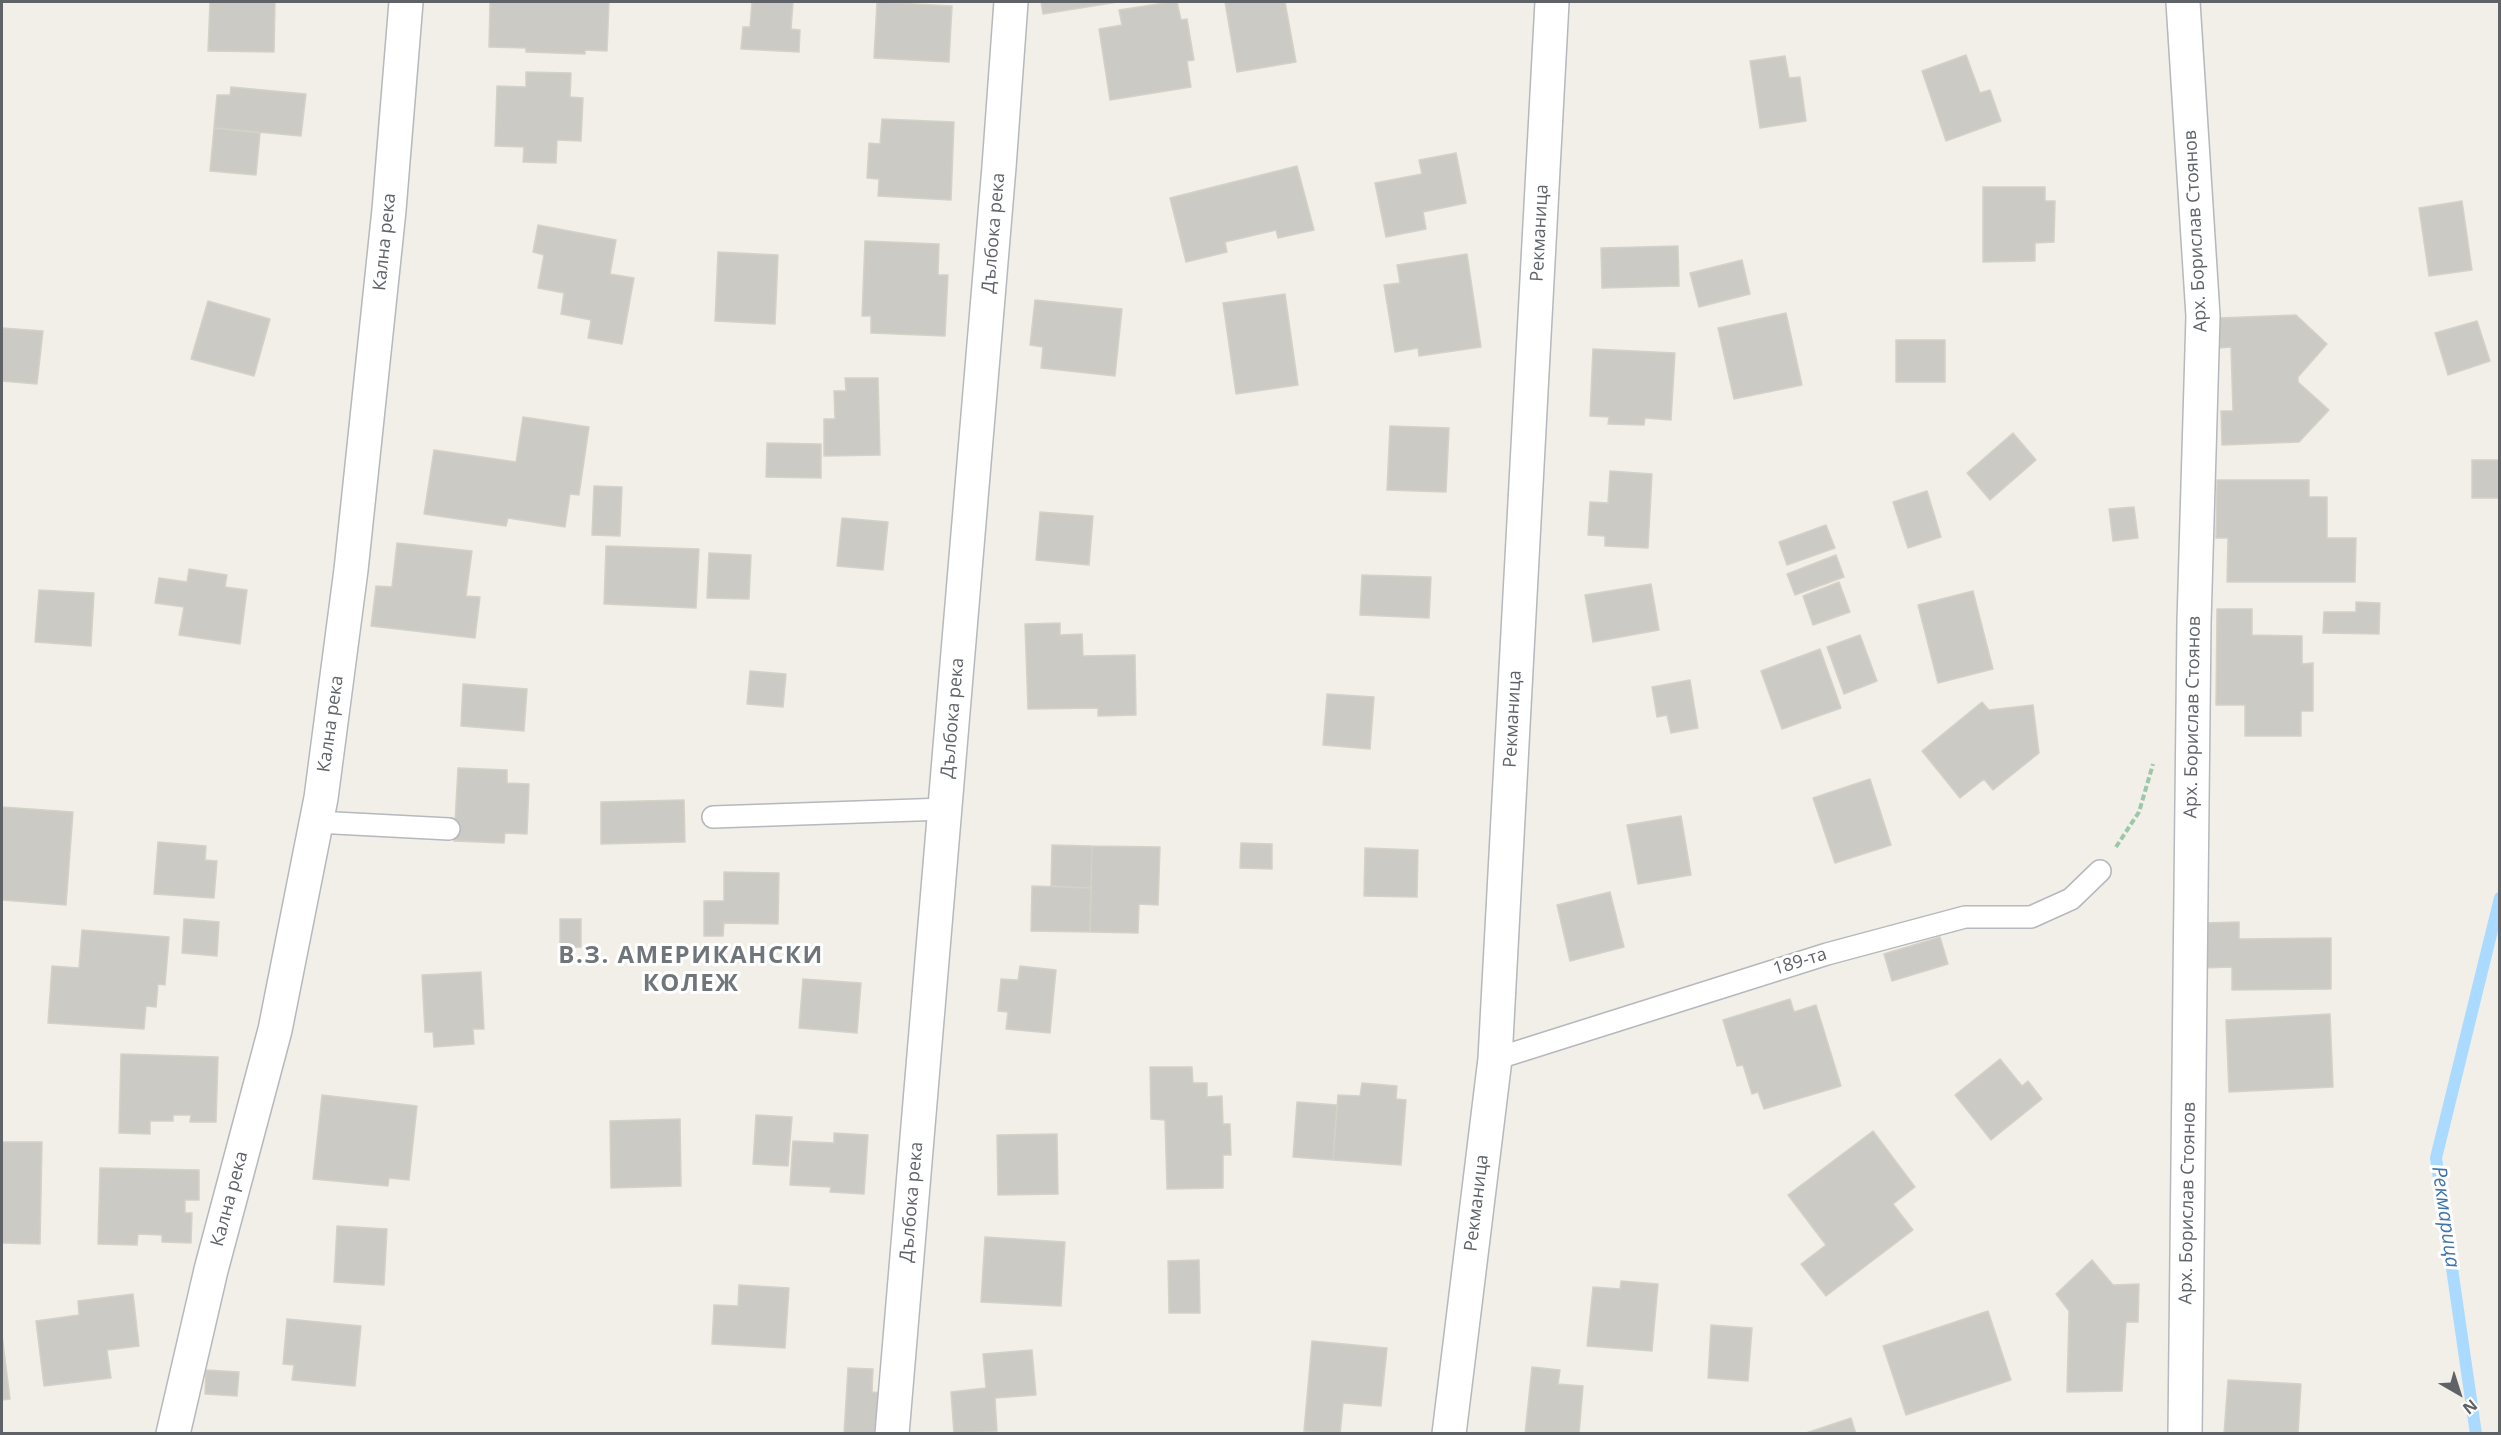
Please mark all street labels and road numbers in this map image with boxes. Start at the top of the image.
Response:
street label: Арх. Борислав Стоянов [2180,129,2212,333]
street label: Дълбока река [978,172,1010,294]
street label: Рекманица [1527,184,1553,282]
street label: Кална река [369,192,401,292]
street label: Арх. Борислав Стоянов [2180,616,2206,818]
street label: Дълбока река [937,657,969,779]
street label: Рекманица [1500,670,1526,768]
street label: Кална река [314,674,348,774]
street label: 189-та [1770,944,1830,980]
street label: Арх. Борислав Стоянов [2175,1102,2201,1304]
street label: Дълбока река [896,1141,928,1263]
street label: Кална река [207,1149,253,1249]
street label: Рекманица [1460,1153,1494,1253]

